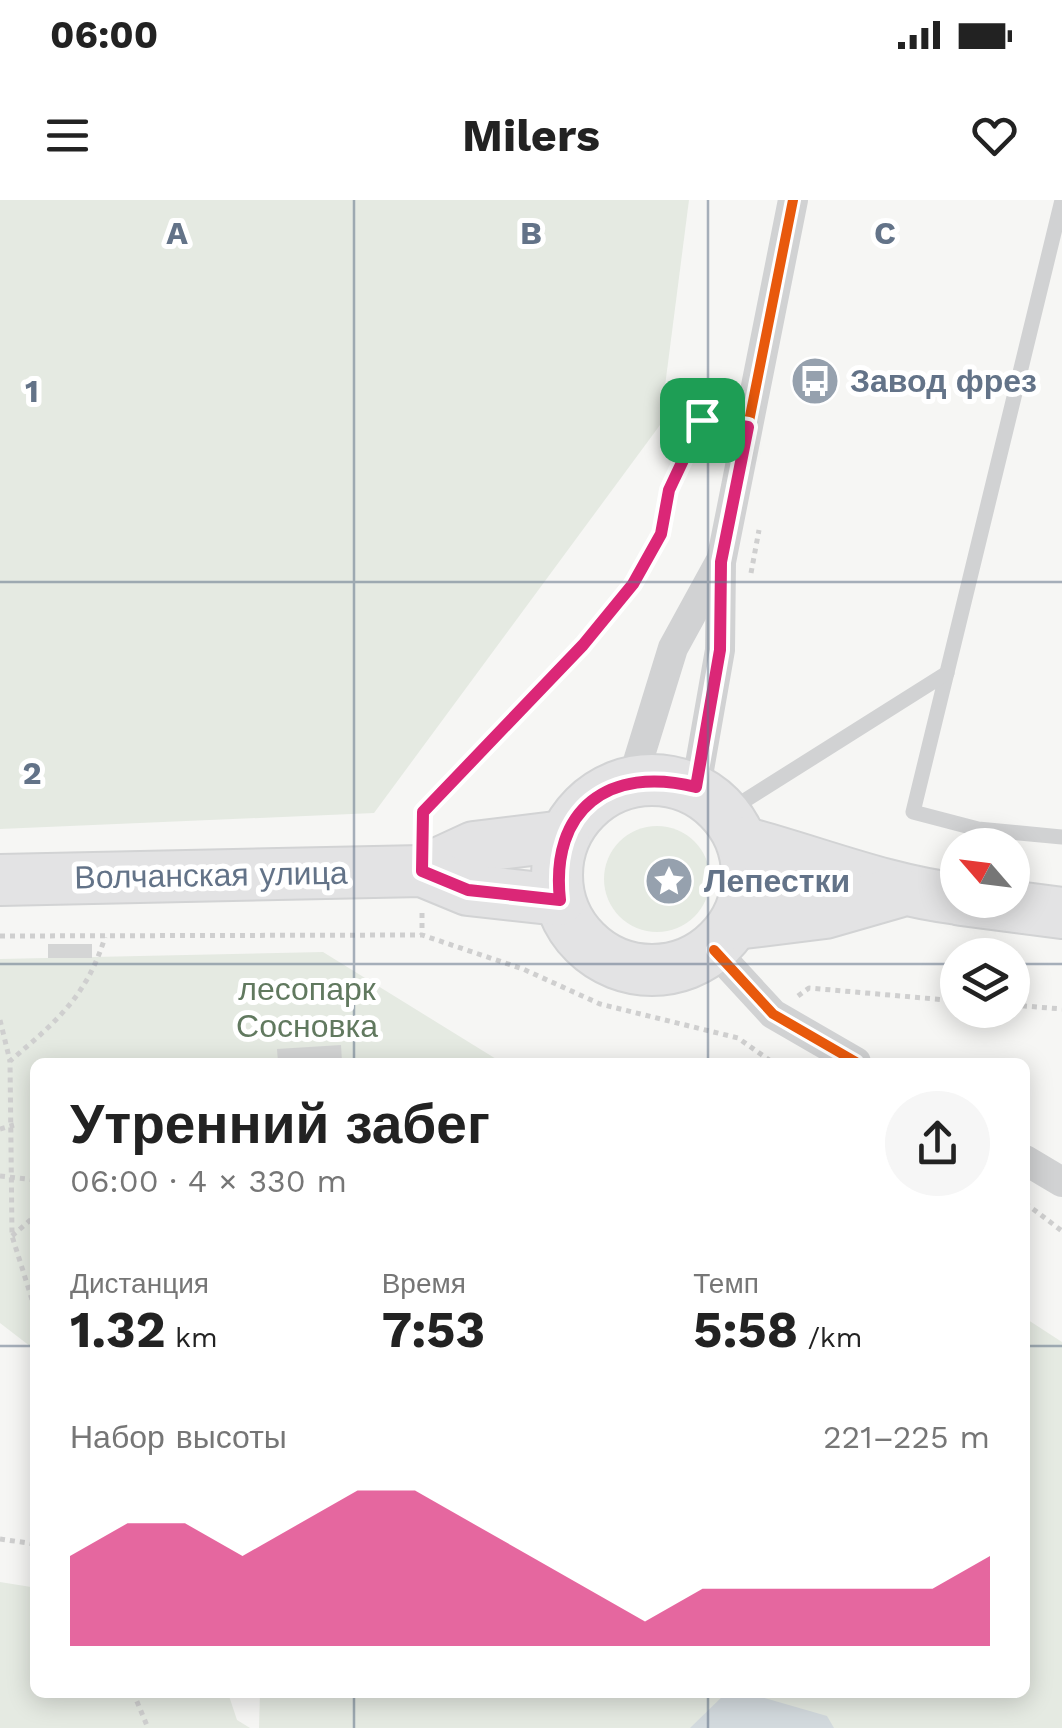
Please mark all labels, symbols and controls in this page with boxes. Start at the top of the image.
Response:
text: 06:00 [50,13,158,57]
icon: menu [40,108,95,163]
icon: heart [967,108,1022,163]
text: Milers [462,109,600,162]
text: A [166,214,188,252]
text: B [520,214,542,252]
text: C [874,214,896,252]
bus stop icon: Завод фрез [789,355,841,407]
place label: Завод фрез [850,362,1037,400]
text: 1 [25,372,39,410]
pin [660,378,745,463]
icon: arrive [675,393,730,448]
text: 2 [22,754,42,792]
north arrow [940,828,1030,918]
map controls [940,828,1030,1028]
street label: Волчанская улица [74,854,348,896]
place icon: Лепестки [643,855,695,907]
place label: Лепестки [704,862,850,900]
button: layers [940,938,1030,1028]
park label: лесопарк Сосновка [236,970,378,1045]
button: share [885,1091,990,1196]
text: Утренний забег [70,1092,490,1156]
text: 06:00 · 4 × 330 m [70,1162,347,1200]
text: Дистанция [70,1267,209,1300]
text: Время [382,1267,466,1300]
text: Темп [693,1267,759,1300]
text: 1.32 [70,1300,166,1359]
text: 7:53 [382,1300,485,1359]
text: 5:58 [693,1300,798,1359]
text: km [166,1321,218,1354]
text: /km [798,1321,862,1354]
text: Набор высоты [70,1418,287,1456]
text: 221–225 m [823,1418,990,1456]

